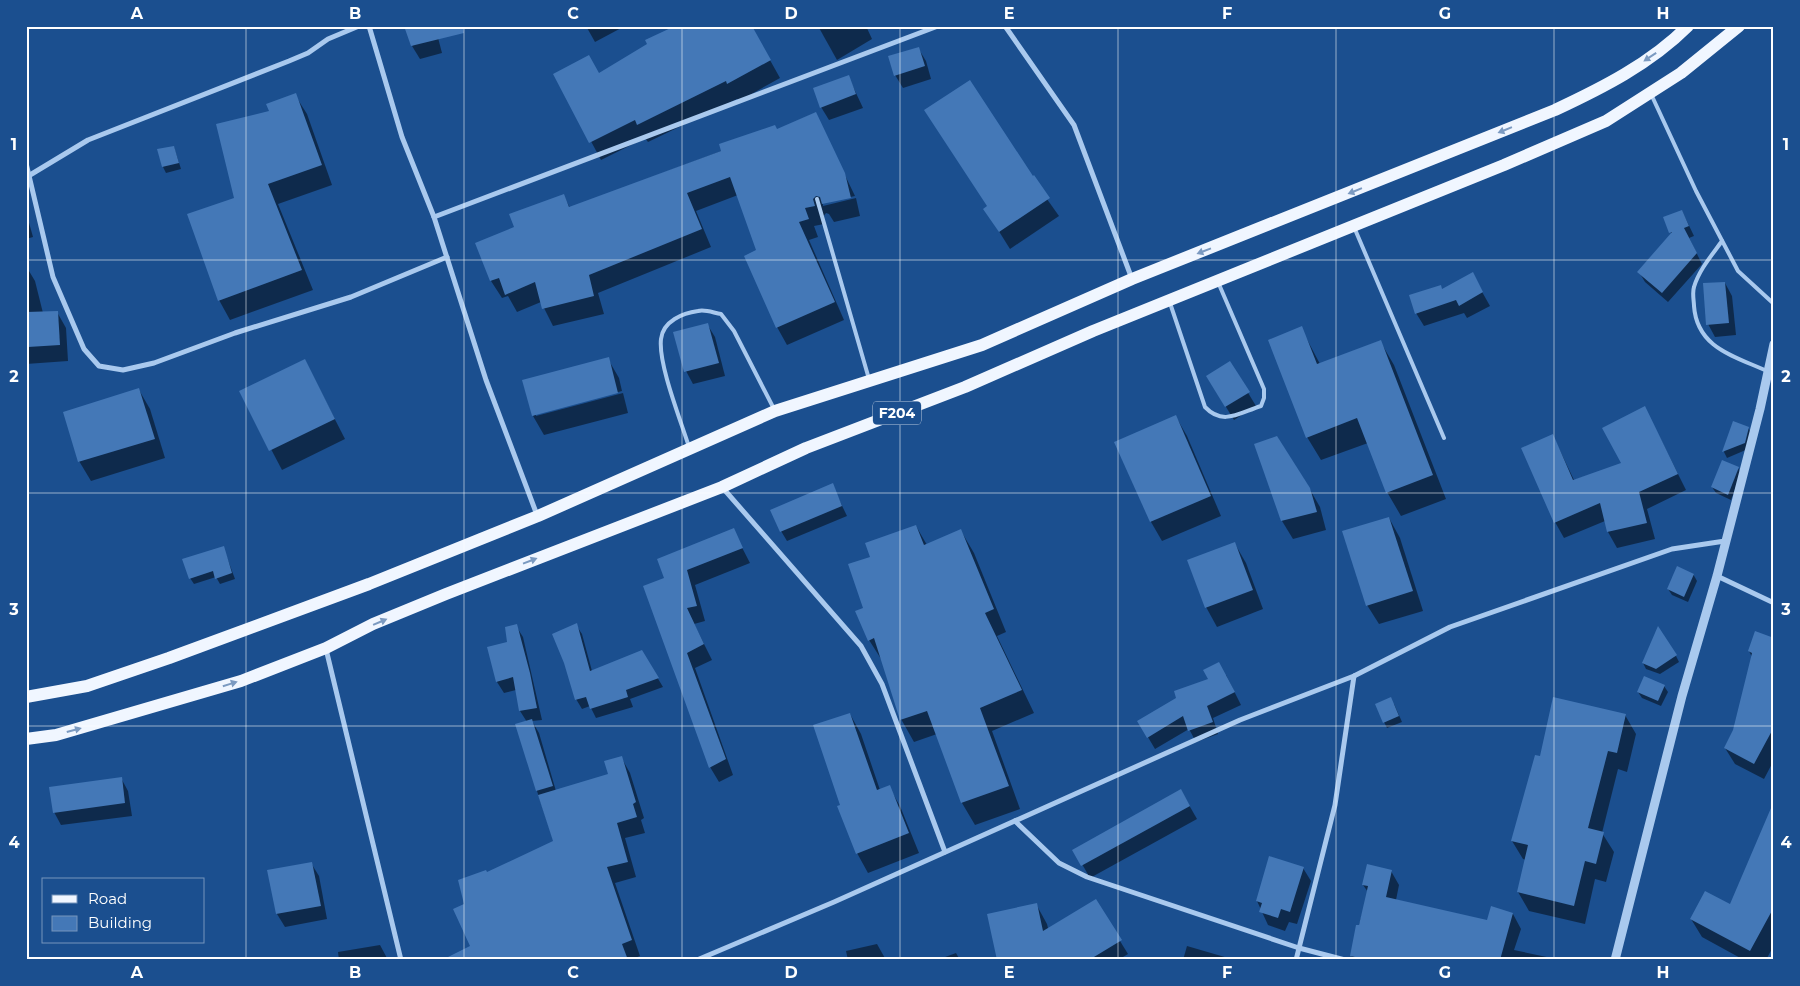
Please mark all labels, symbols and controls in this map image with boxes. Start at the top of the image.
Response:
text: A [130,4,144,23]
text: B [349,4,361,23]
text: C [567,4,579,23]
text: D [784,4,798,23]
text: E [1004,4,1014,23]
text: F [1222,4,1232,23]
text: G [1439,4,1451,23]
text: H [1657,4,1669,23]
one-way arrow [1643,52,1657,62]
one-way arrow [1498,127,1513,134]
text: 1 [11,135,17,154]
text: 1 [1783,135,1789,154]
one-way arrow [1347,187,1362,195]
one-way arrow [1196,247,1211,255]
text: 2 [9,367,19,386]
text: 2 [1781,367,1791,386]
road number: F204 [873,402,921,424]
one-way arrow [523,556,537,564]
text: 3 [8,600,19,619]
text: 3 [1780,600,1791,619]
one-way arrow [373,617,387,625]
one-way arrow [223,680,238,688]
one-way arrow [67,725,82,733]
text: 4 [8,833,20,852]
text: 4 [1780,833,1792,852]
legend [42,878,205,944]
text: Road [88,889,127,908]
text: Building [88,913,152,932]
text: A [130,963,144,982]
text: B [349,963,361,982]
text: C [567,963,579,982]
text: D [784,963,798,982]
text: E [1004,963,1014,982]
text: F [1222,963,1232,982]
text: G [1439,963,1451,982]
text: H [1657,963,1669,982]

